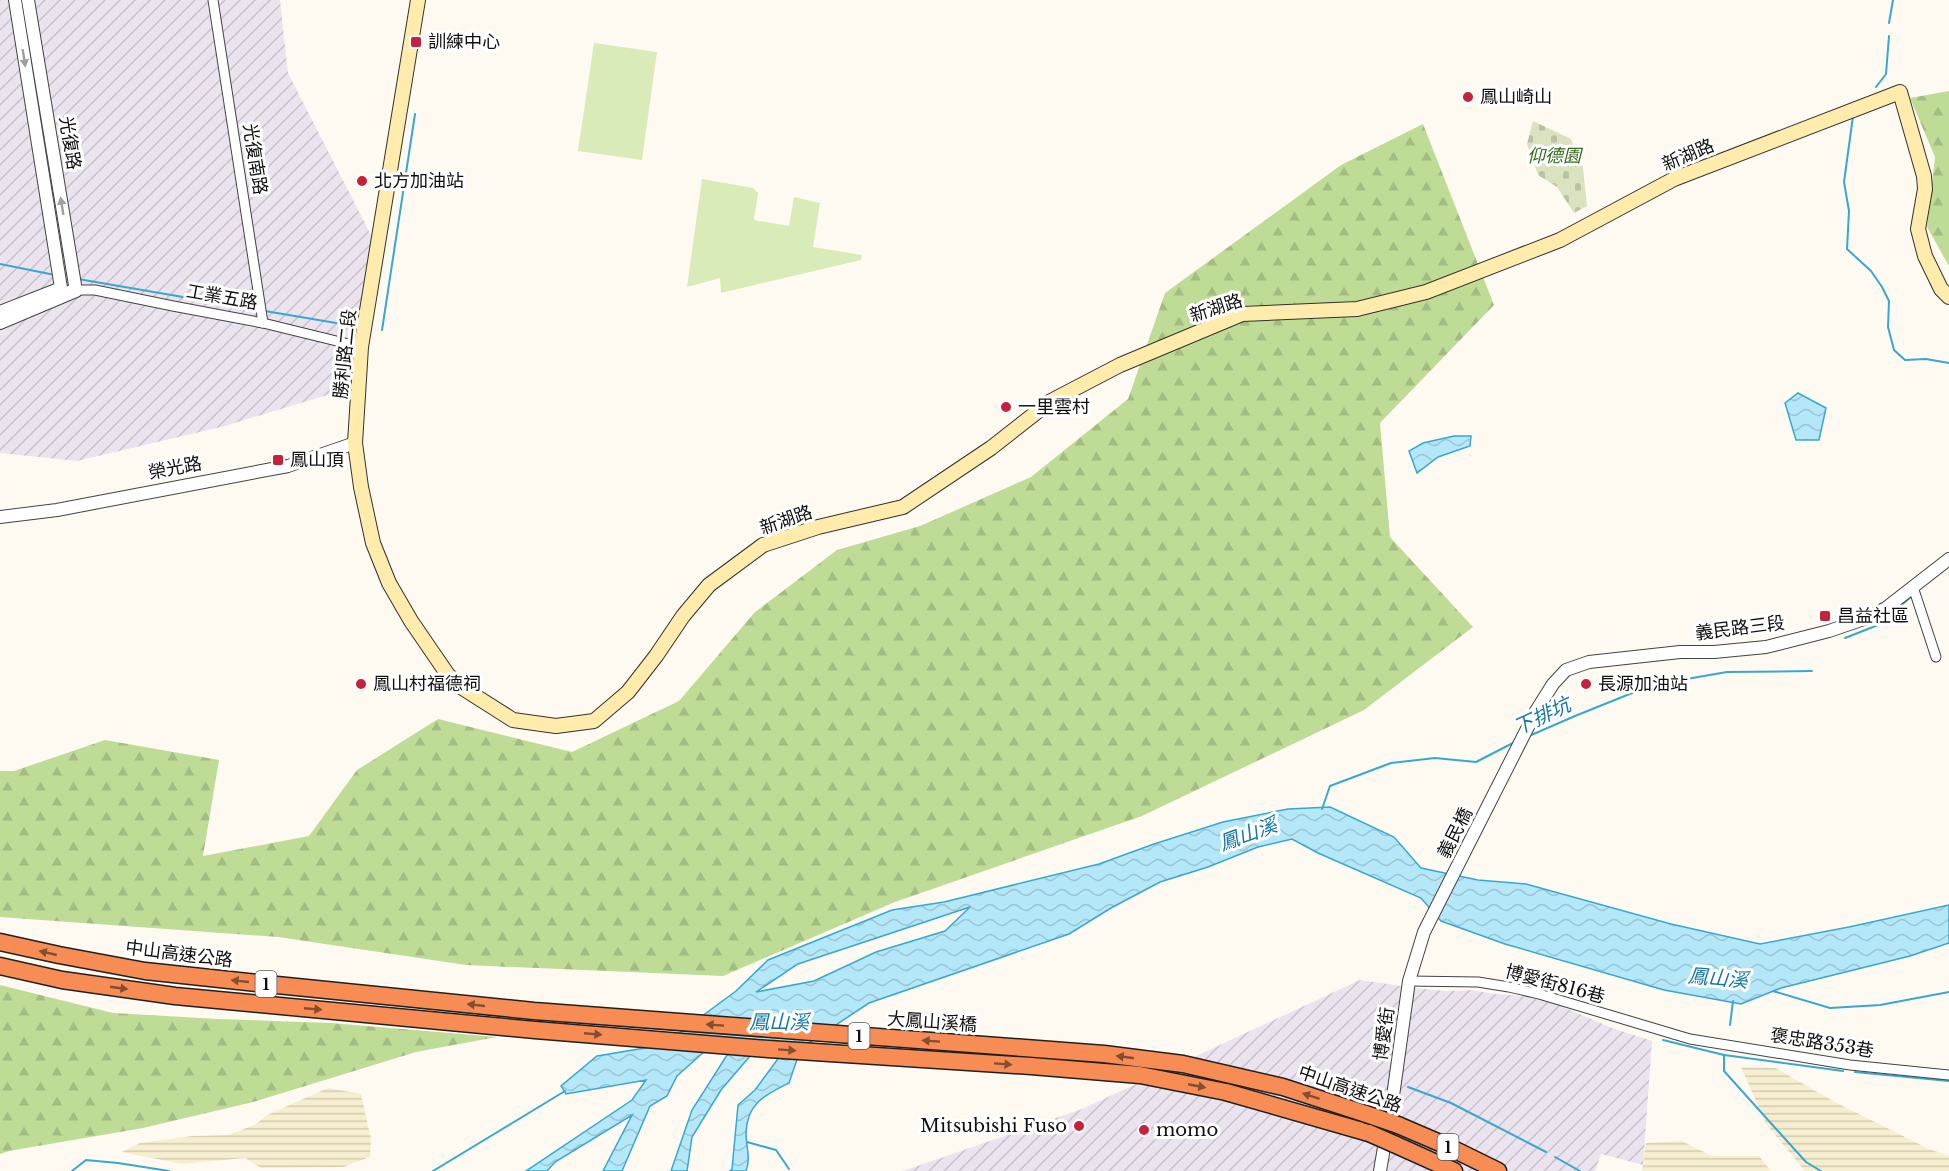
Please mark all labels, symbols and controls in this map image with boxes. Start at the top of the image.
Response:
place label: 訓練中心 [428,31,500,53]
marker: 訓練中心 [409,35,423,49]
one-way arrow [20,48,29,67]
place label: 鳳山崎山 [1480,86,1552,108]
marker: 鳳山崎山 [1461,90,1475,104]
street label: 光復路 [55,115,85,171]
street label: 光復南路 [239,122,271,196]
street label: 新湖路 [1659,134,1717,176]
park label: 仰德園 [1527,145,1584,167]
place label: 北方加油站 [374,170,464,192]
marker: 北方加油站 [355,174,369,188]
one-way arrow [57,196,66,215]
street label: 工業五路 [185,280,259,314]
street label: 新湖路 [1187,289,1245,327]
street label: 勝利路二段 [329,308,361,400]
place label: 一里雲村 [1018,396,1090,418]
marker: 一里雲村 [999,400,1013,414]
place label: 鳳山頂 [290,449,344,471]
street label: 榮光路 [146,452,204,484]
marker: 鳳山頂 [271,453,285,467]
street label: 新湖路 [757,501,815,539]
place label: 昌益社區 [1837,605,1909,627]
marker: 昌益社區 [1818,609,1832,623]
street label: 義民路三段 [1694,612,1786,644]
place label: 鳳山村福德祠 [373,673,481,695]
place label: 長源加油站 [1598,673,1688,695]
marker: 鳳山村福德祠 [354,677,368,691]
marker: 長源加油站 [1579,677,1593,691]
water label: 下排坑 [1510,691,1577,740]
street label: 義民橋 [1433,804,1477,862]
water label: 鳳山溪 [1216,811,1283,856]
street label: 中山高速公路 [124,937,234,971]
one-way arrow [38,947,57,957]
street label: 博愛街816巷 [1503,960,1607,1008]
water label: 鳳山溪 [1687,963,1752,993]
road number: 1 [256,971,276,997]
one-way arrow [231,976,250,986]
one-way arrow [110,984,129,993]
one-way arrow [467,1000,486,1009]
one-way arrow [304,1004,323,1014]
street label: 博愛街 [1369,1006,1399,1062]
street label: 大鳳山溪橋 [886,1008,978,1036]
water label: 鳳山溪 [749,1010,812,1034]
one-way arrow [706,1020,725,1030]
road number: 1 [848,1023,870,1049]
street label: 褒忠路353巷 [1769,1024,1875,1062]
one-way arrow [584,1029,603,1039]
one-way arrow [921,1037,940,1046]
one-way arrow [778,1045,797,1055]
one-way arrow [1115,1052,1134,1061]
one-way arrow [994,1059,1013,1068]
street label: 中山高速公路 [1295,1061,1405,1117]
one-way arrow [1188,1082,1207,1091]
one-way arrow [1302,1091,1320,1100]
place label: Mitsubishi Fuso [920,1115,1067,1137]
marker: Mitsubishi Fuso [1072,1119,1086,1133]
place label: momo [1156,1119,1218,1141]
marker: momo [1137,1123,1151,1137]
road number: 1 [1438,1134,1458,1160]

